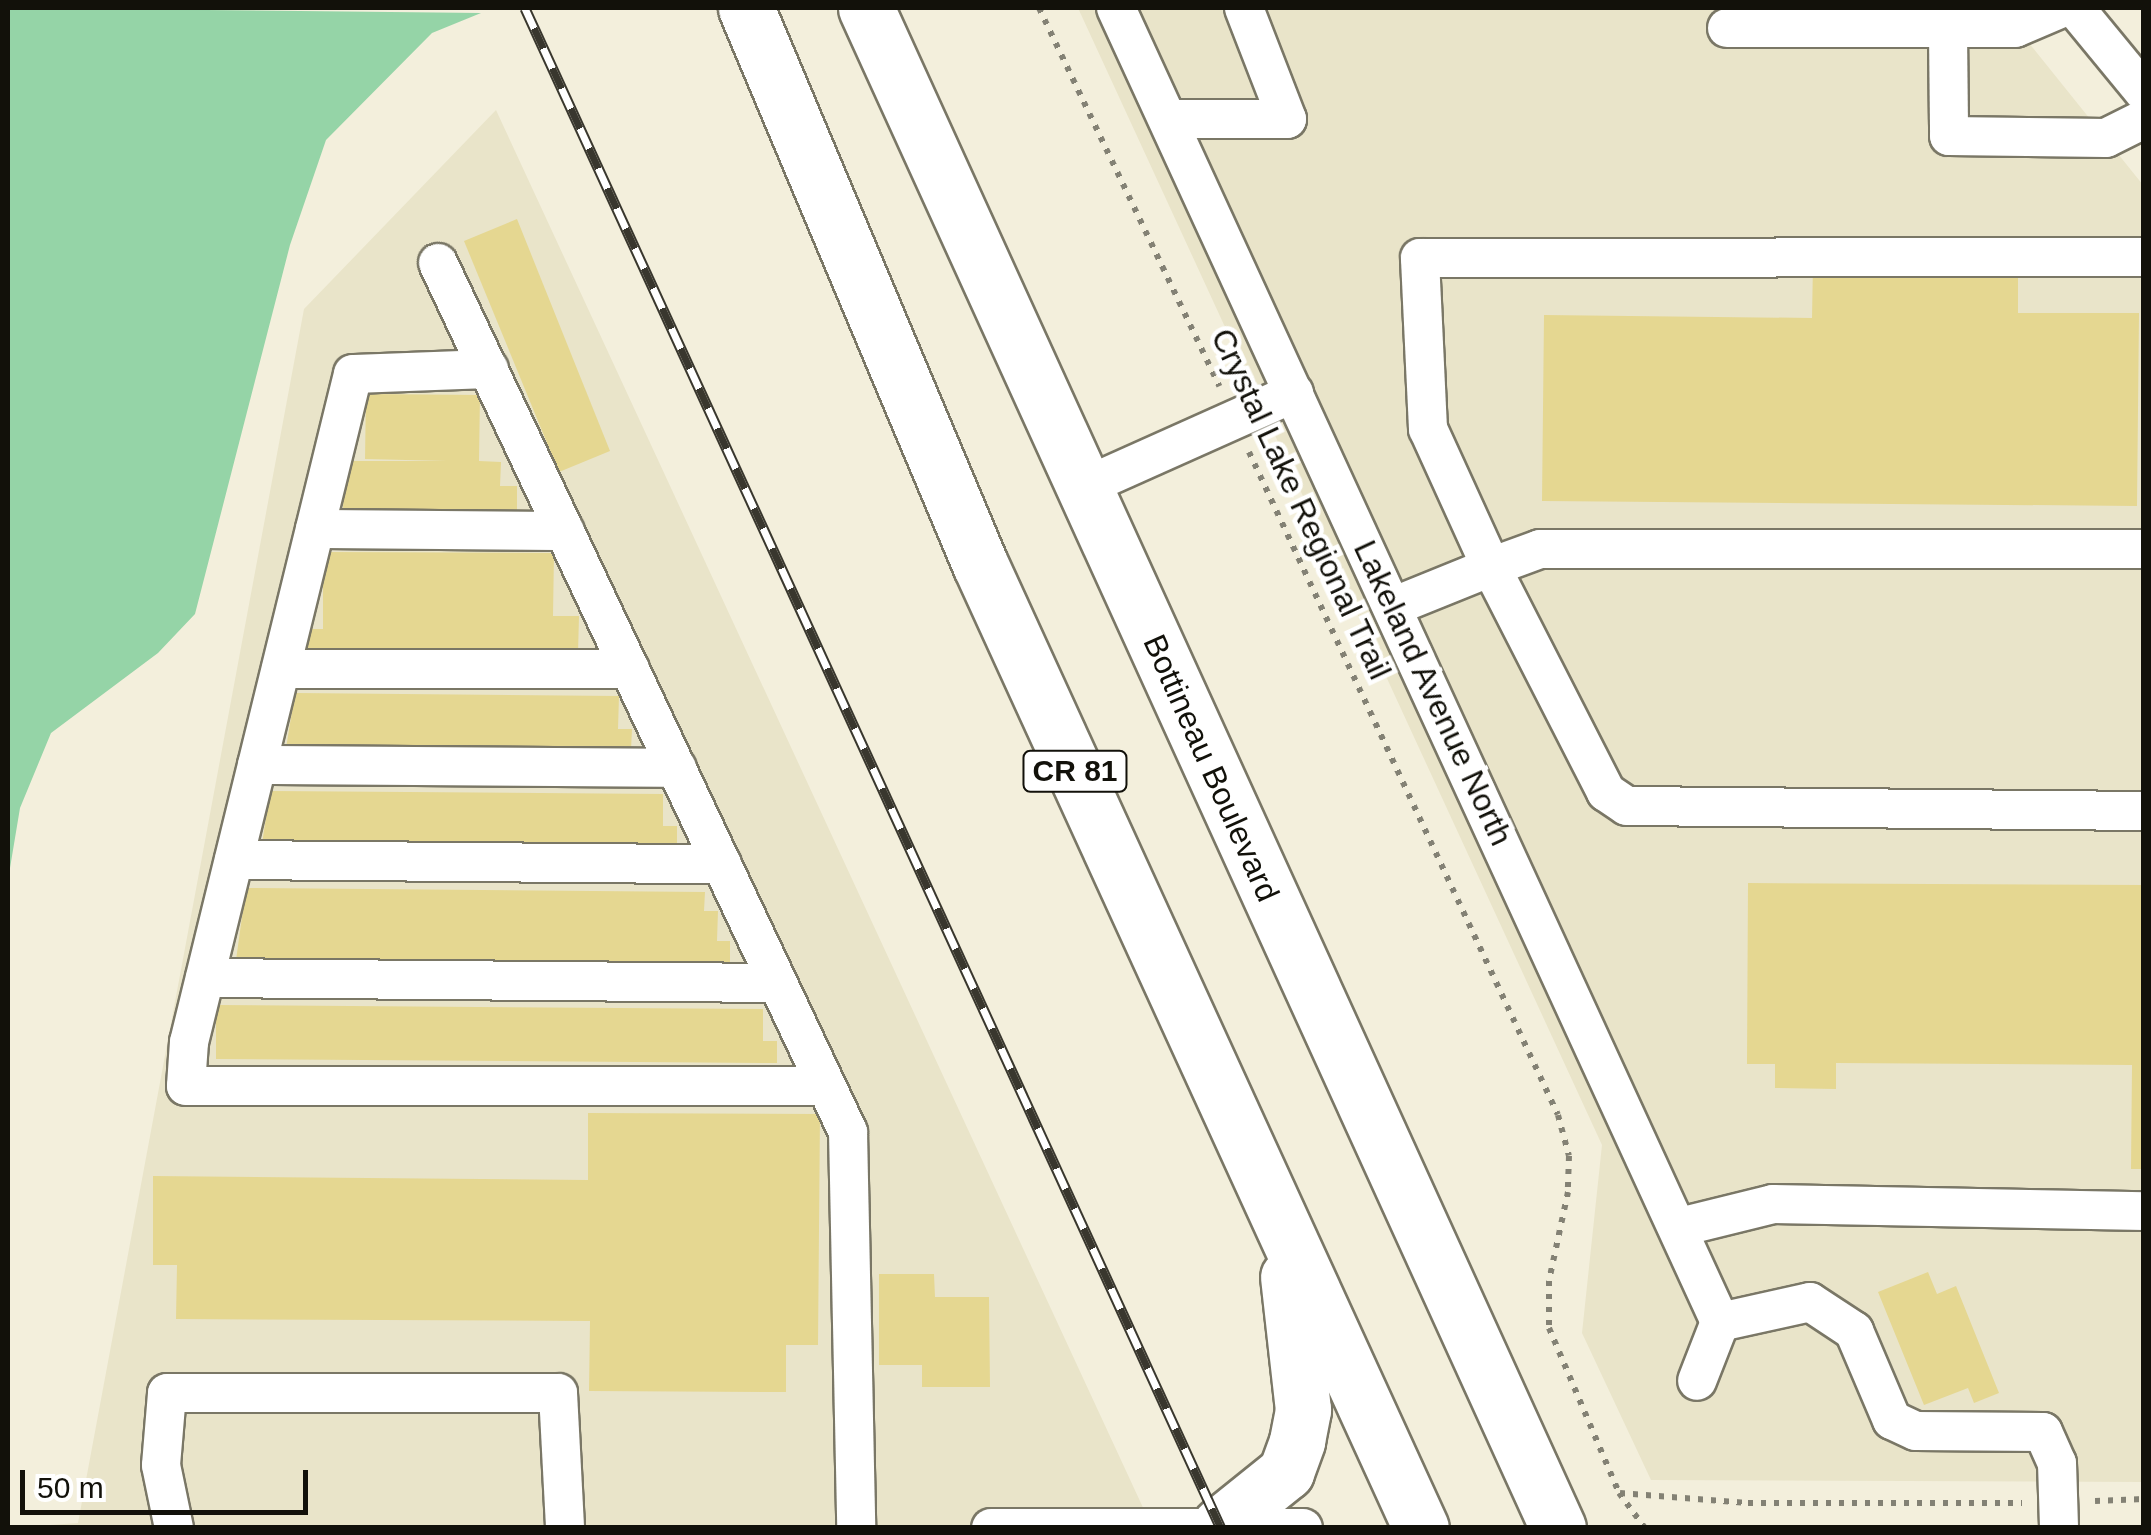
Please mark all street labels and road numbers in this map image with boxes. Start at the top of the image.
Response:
street label: Crystal Lake Regional Trail [1203,322,1399,686]
street label: Lakeland Avenue North [1345,534,1521,852]
street label: Bottineau Boulevard [1135,629,1287,907]
road number: CR 81 [1020,746,1130,796]

